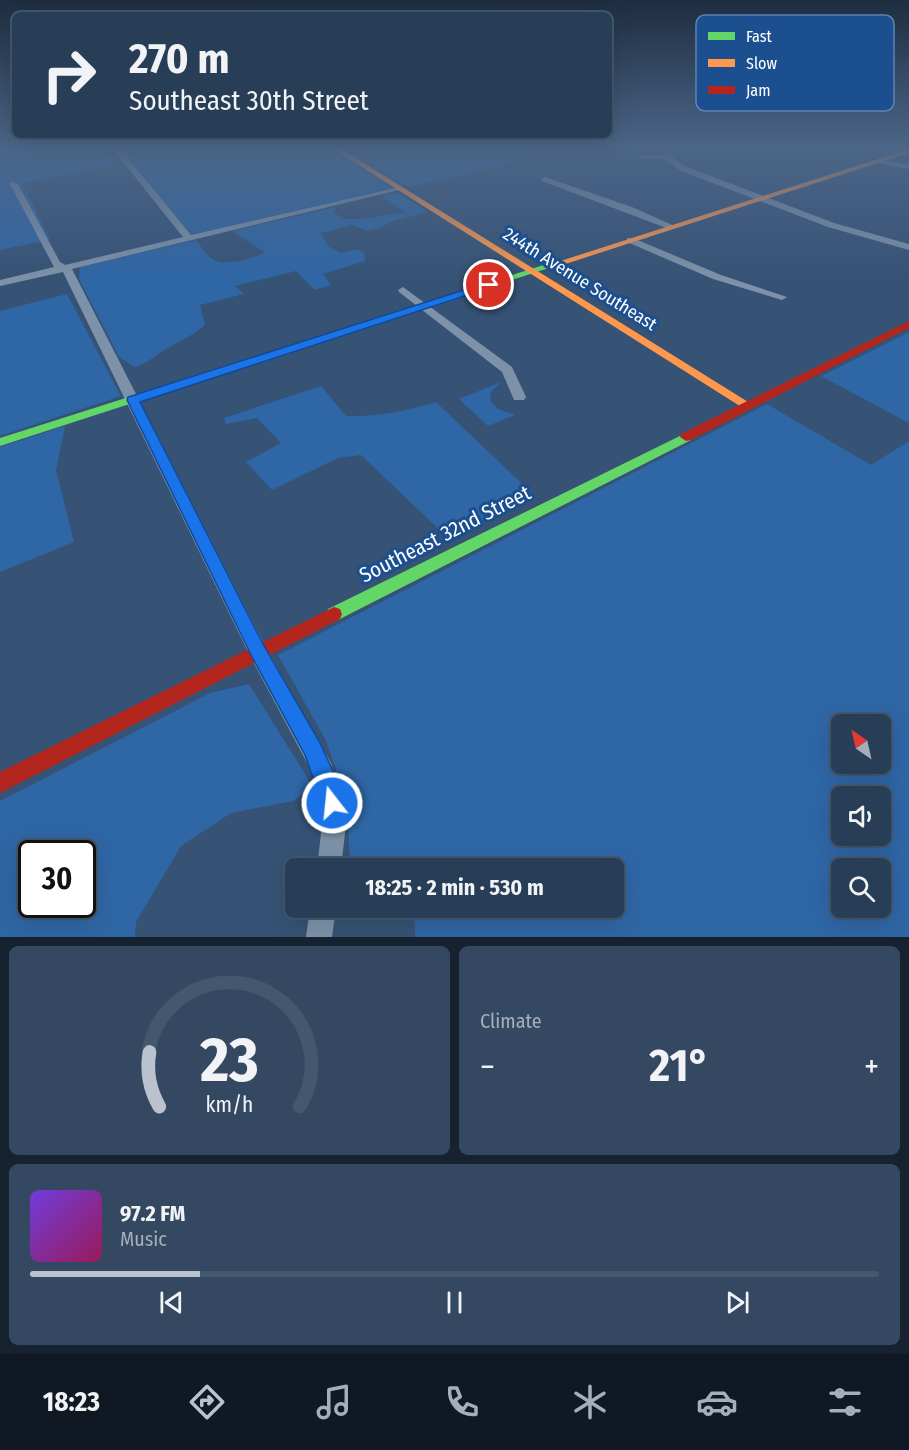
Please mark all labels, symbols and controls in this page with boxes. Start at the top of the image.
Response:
legend [696,15,894,111]
text: Fast [746,27,773,46]
text: 270 m [129,34,229,84]
icon: right [30,36,108,114]
text: Slow [746,54,777,73]
text: Jam [746,81,771,100]
text: Southeast 30th Street [129,85,369,117]
street label: 244th Avenue Southeast [499,223,661,335]
pin [463,259,514,310]
icon: arrive [472,268,505,301]
street label: Southeast 32nd Street [355,479,535,588]
north arrow [831,714,891,774]
map controls [831,714,891,918]
position arrow [300,771,364,835]
button: sound [831,786,891,846]
speed limit sign: 30 [18,840,96,918]
button: search [831,858,891,918]
text: 18:25 · 2 min · 530 m [365,874,544,901]
text: Climate [480,1009,542,1033]
text: 23 [199,1023,259,1098]
text: 21° [649,1039,710,1093]
text: − [480,1047,495,1087]
text: + [864,1047,879,1087]
text: km/h [206,1093,253,1119]
text: 97.2 FM [120,1200,185,1227]
text: Music [120,1227,167,1251]
icon: previous [155,1286,188,1319]
icon: pause [438,1286,471,1319]
icon: next [721,1286,754,1319]
icon: directions [186,1381,228,1423]
icon: music [313,1381,355,1423]
icon: phone [441,1381,483,1423]
icon: climate [569,1381,611,1423]
icon: car [696,1381,738,1423]
icon: filters [824,1381,866,1423]
text: 18:23 [43,1386,100,1418]

